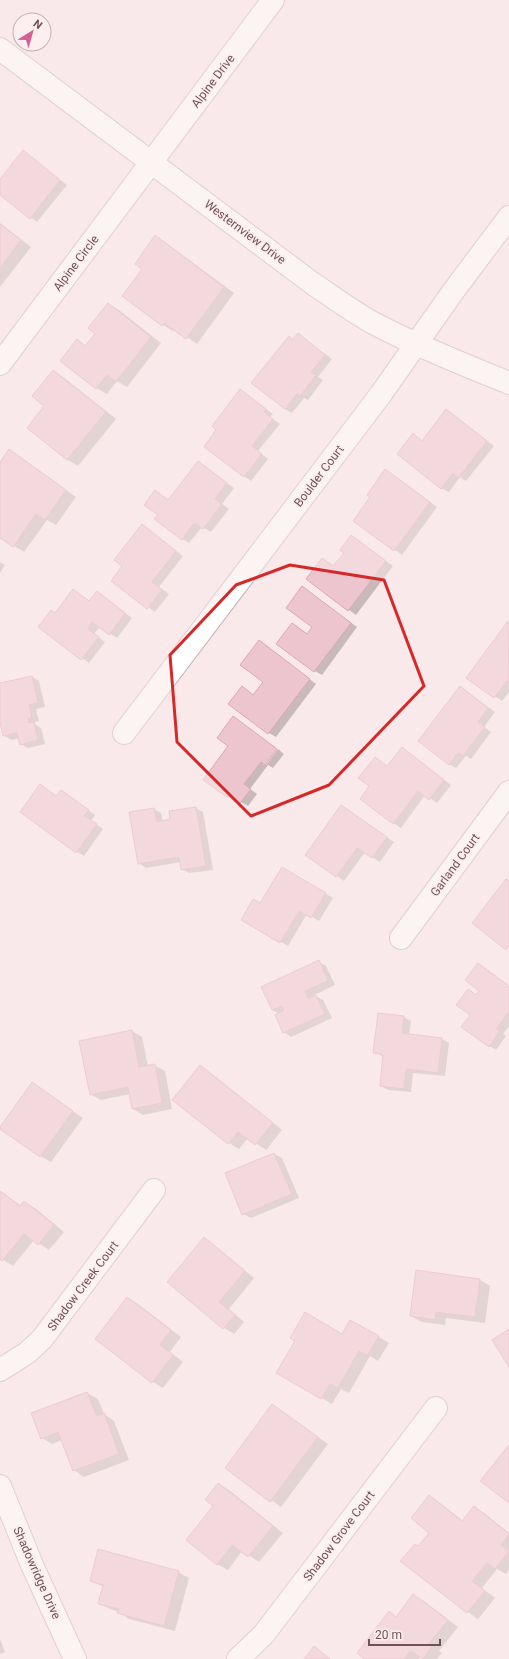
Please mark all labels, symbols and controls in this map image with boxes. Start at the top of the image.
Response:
north arrow [12,12,52,52]
text: N [31,17,45,32]
street label: Alpine Drive [188,51,238,111]
street label: Westernview Drive [202,197,288,267]
street label: Alpine Circle [50,232,102,294]
street label: Boulder Court [291,442,347,510]
street label: Garland Court [428,831,482,899]
street label: Shadow Creek Court [45,1238,121,1334]
street label: Shadow Grove Court [300,1488,378,1584]
street label: Shadowridge Drive [10,1525,64,1621]
scale bar [369,1621,440,1647]
text: 20 m [375,1628,402,1642]

